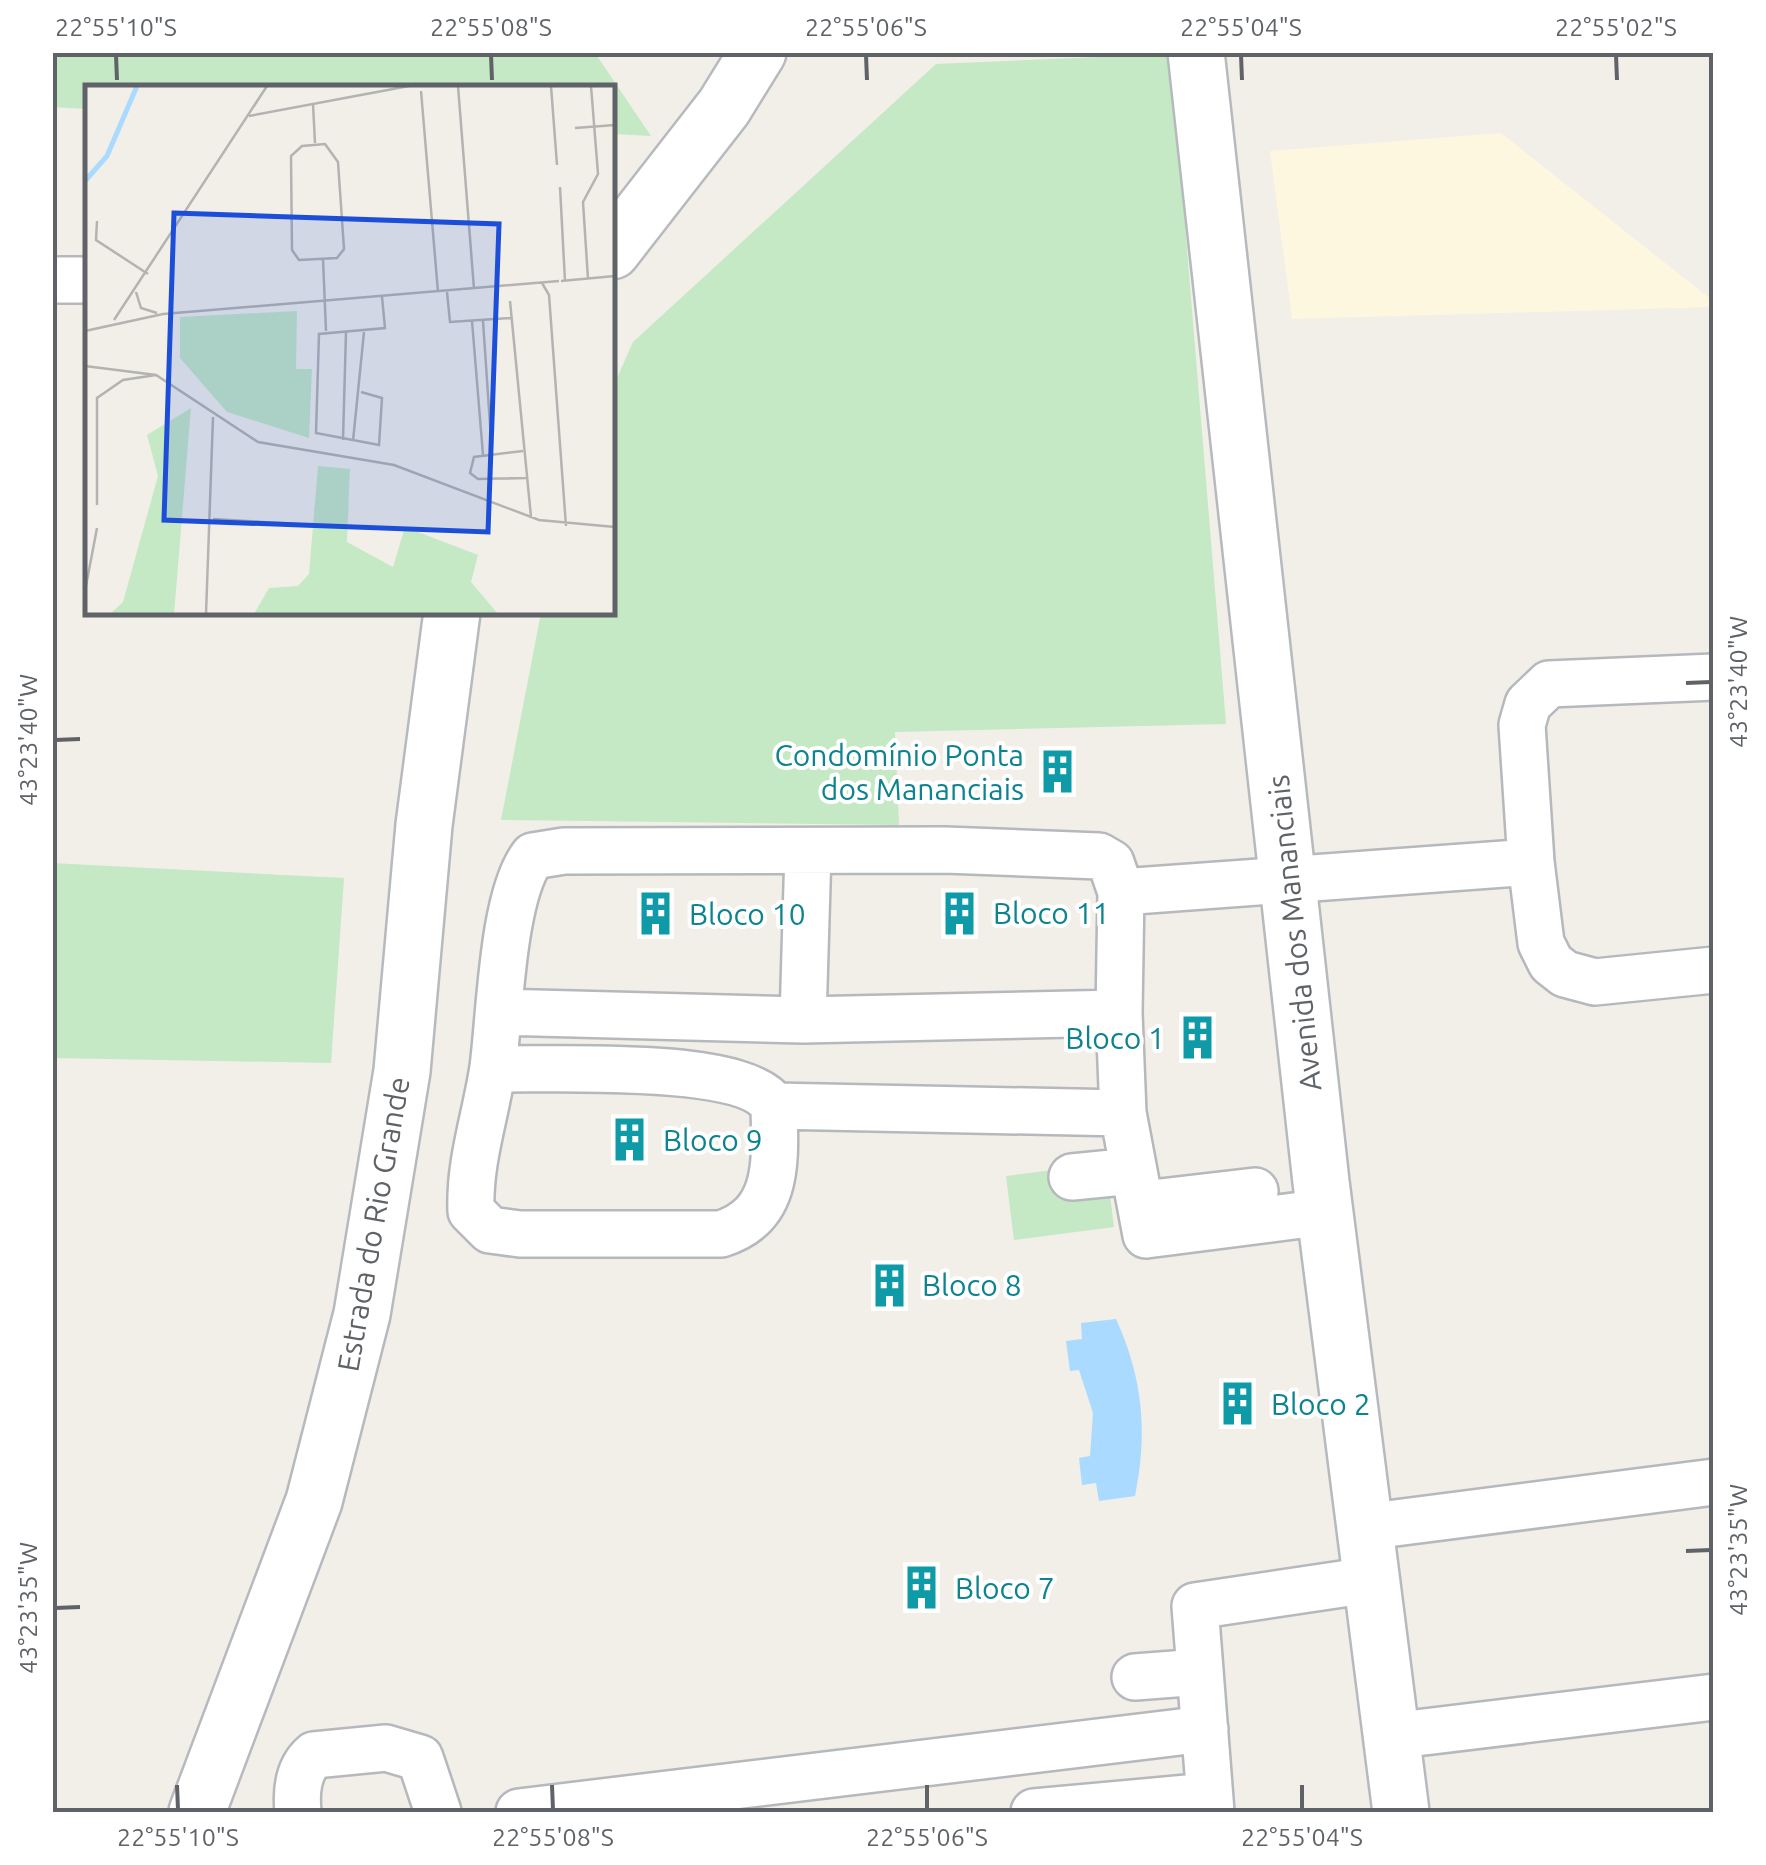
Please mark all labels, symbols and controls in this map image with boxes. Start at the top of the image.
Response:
text: 22°55'10"S [55,13,177,41]
text: 22°55'08"S [430,13,552,41]
text: 22°55'06"S [805,13,927,41]
text: 22°55'04"S [1180,13,1302,41]
text: 22°55'02"S [1555,13,1677,41]
inset map [85,85,615,615]
text: 43°23'40"W [1724,616,1752,748]
text: 43°23'40"W [14,674,42,806]
place label: Condomínio Ponta dos Mananciais [774,738,1024,806]
building icon: Condomínio Ponta dos Mananciais [1033,748,1081,796]
street label: Avenida dos Mananciais [1260,773,1328,1093]
building icon: Bloco 11 [936,889,984,937]
building icon: Bloco 10 [632,890,680,938]
place label: Bloco 11 [993,896,1110,930]
place label: Bloco 10 [689,897,806,931]
building icon: Bloco 1 [1174,1014,1222,1062]
place label: Bloco 1 [1065,1021,1165,1055]
street label: Estrada do Rio Grande [330,1074,416,1374]
building icon: Bloco 9 [606,1116,654,1164]
place label: Bloco 9 [663,1123,763,1157]
building icon: Bloco 8 [865,1261,913,1309]
place label: Bloco 8 [922,1268,1022,1302]
building icon: Bloco 2 [1214,1380,1262,1428]
place label: Bloco 2 [1271,1387,1371,1421]
text: 43°23'35"W [1724,1484,1752,1616]
text: 43°23'35"W [14,1542,42,1674]
building icon: Bloco 7 [898,1564,946,1612]
place label: Bloco 7 [955,1571,1055,1605]
text: 22°55'10"S [117,1823,239,1851]
text: 22°55'08"S [492,1823,614,1851]
text: 22°55'06"S [866,1823,988,1851]
text: 22°55'04"S [1241,1823,1363,1851]

